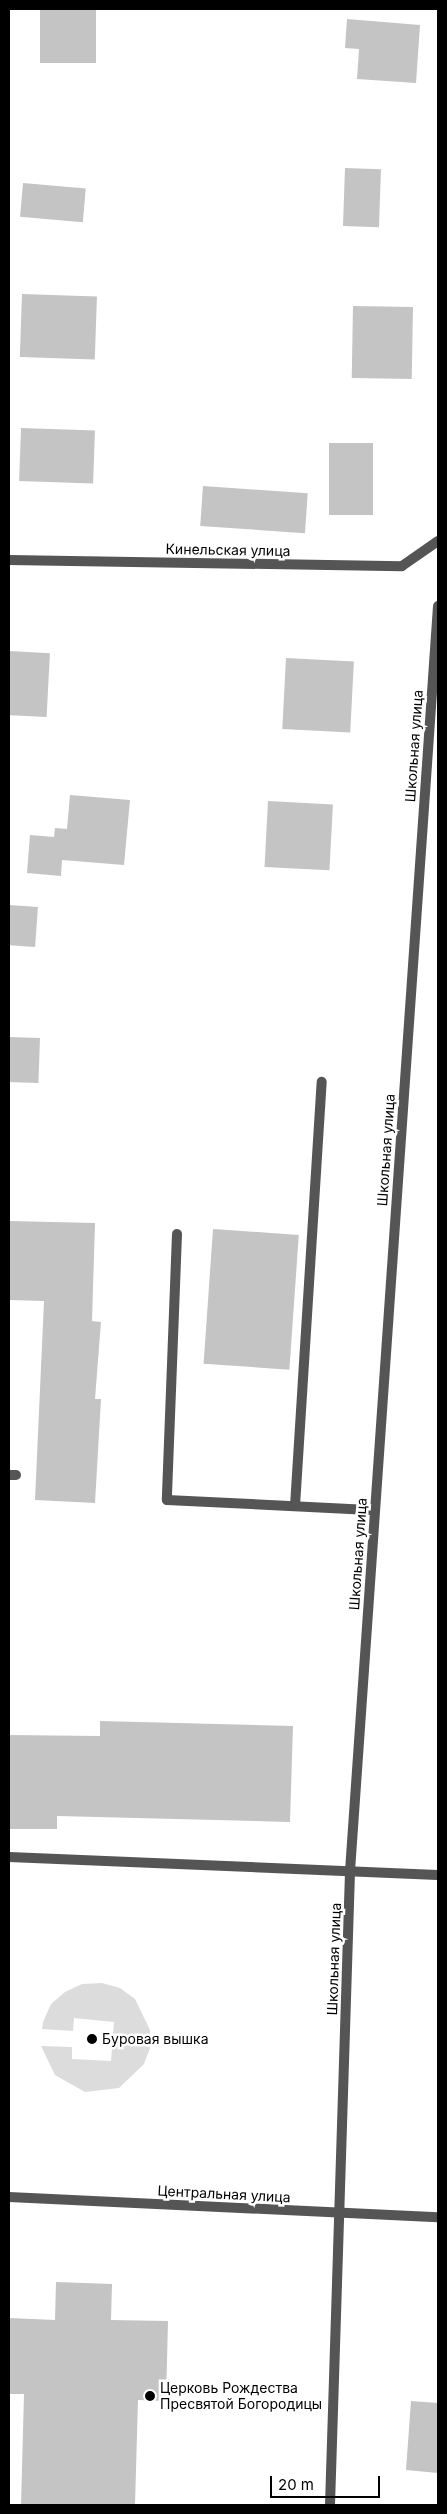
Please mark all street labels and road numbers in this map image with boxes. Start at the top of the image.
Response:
street label: Кинельская улица [165,541,291,559]
street label: Школьная улица [402,689,426,803]
street label: Школьная улица [374,1093,398,1207]
street label: Школьная улица [346,1497,370,1611]
street label: Школьная улица [324,1902,344,2016]
street label: Центральная улица [157,2182,291,2206]

